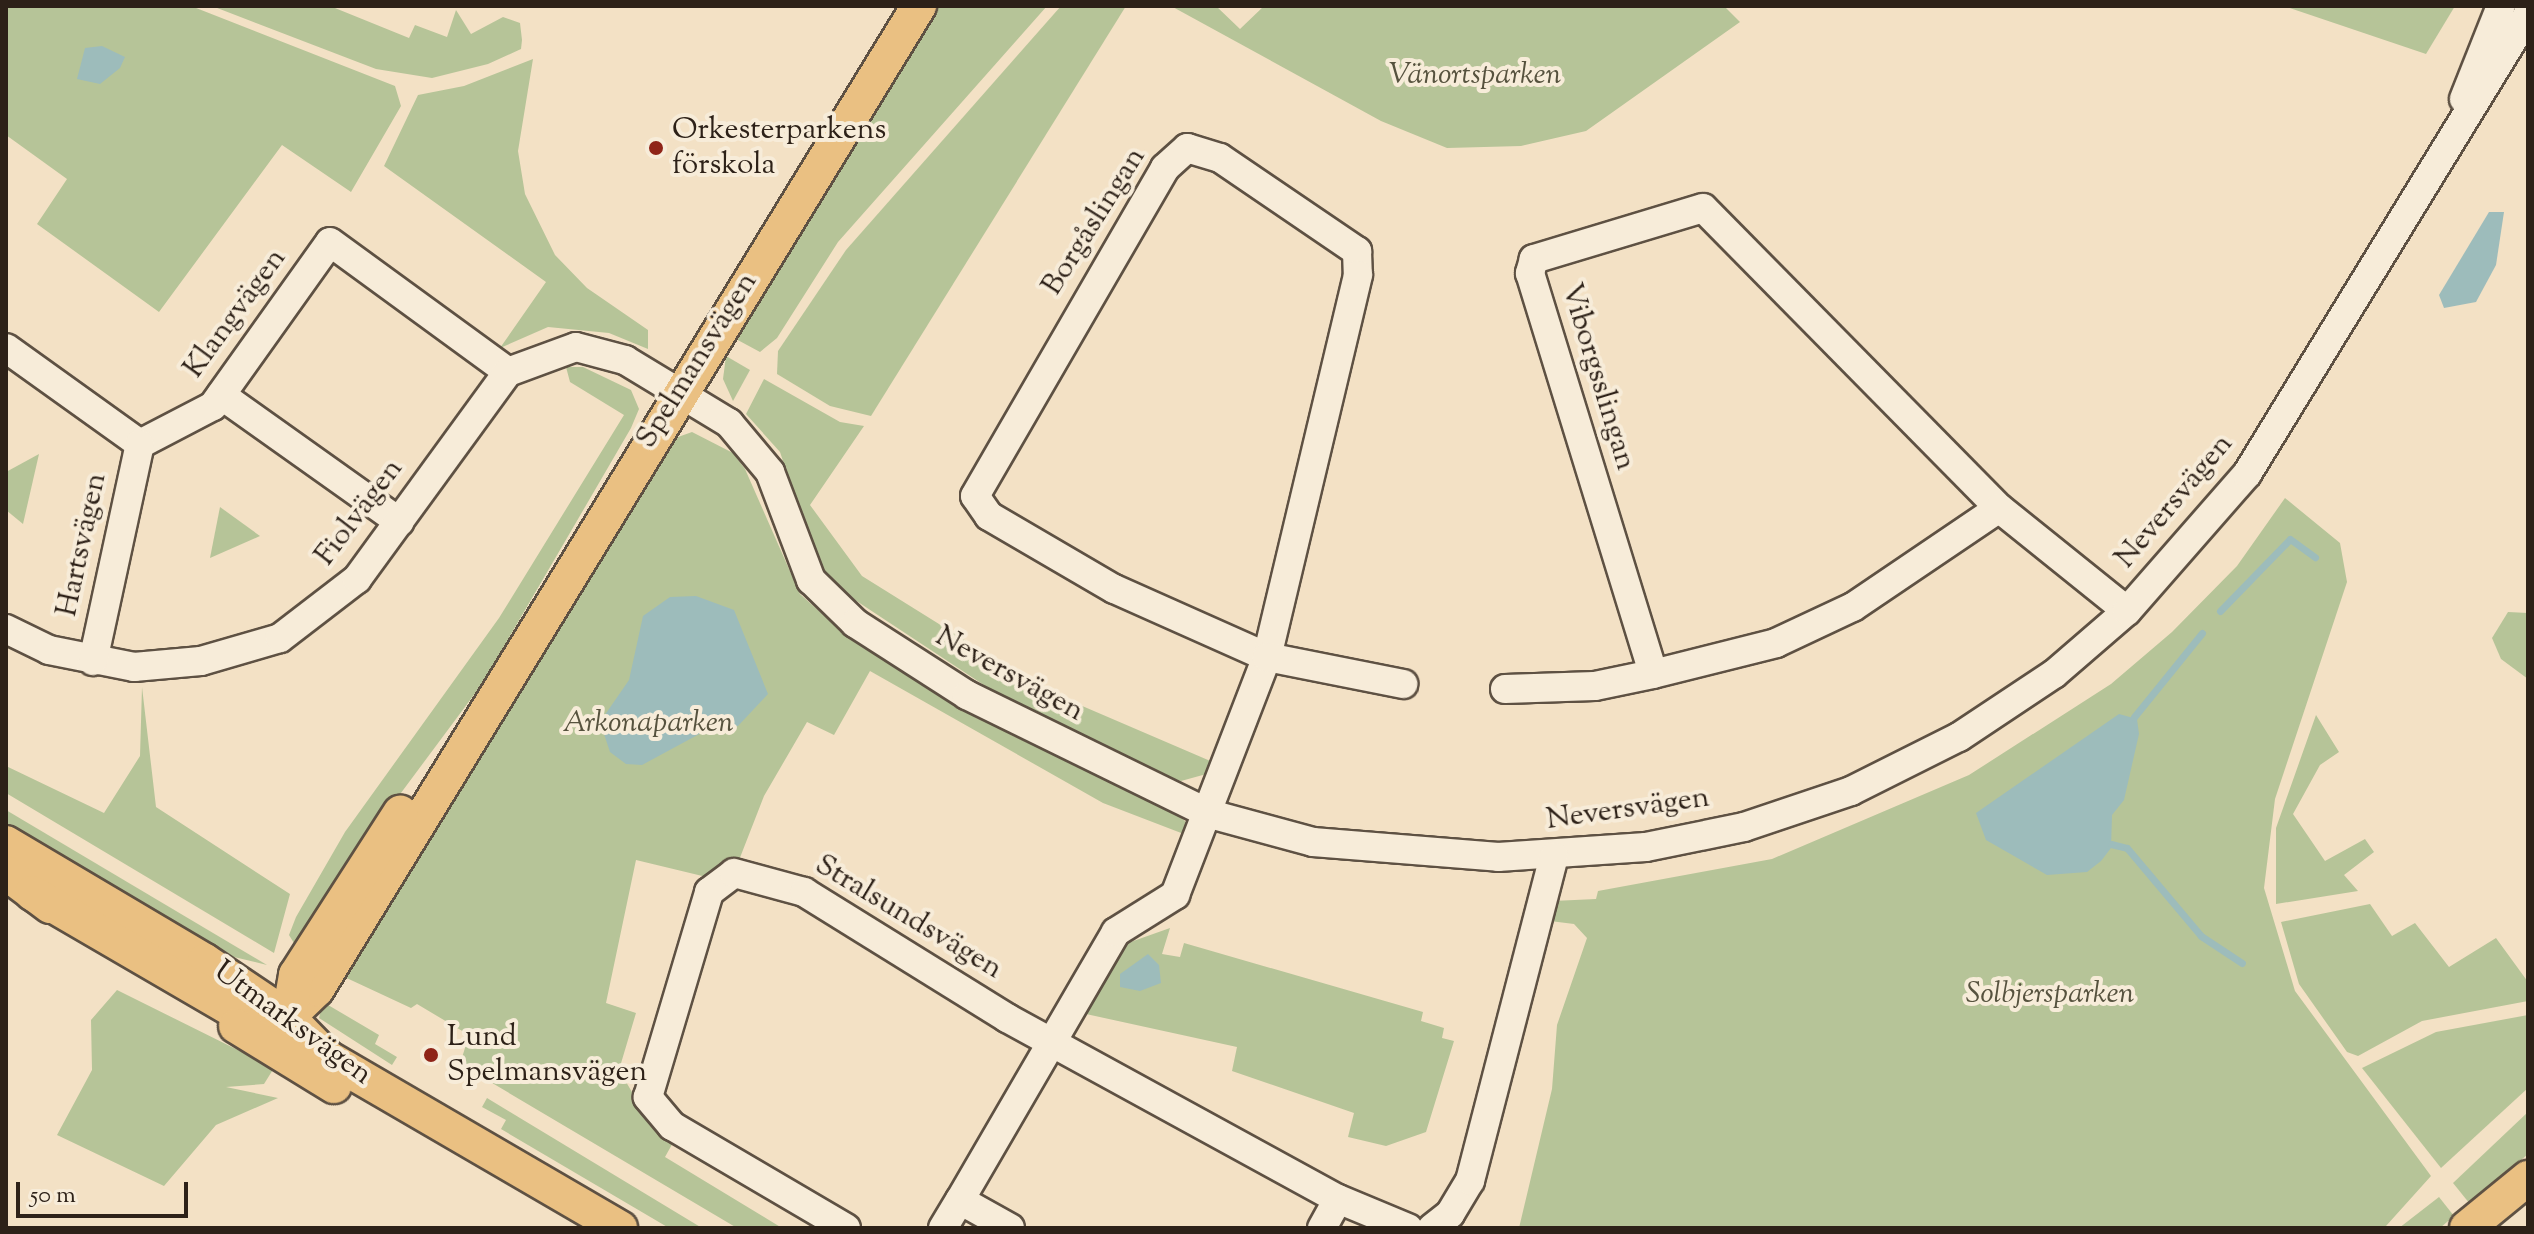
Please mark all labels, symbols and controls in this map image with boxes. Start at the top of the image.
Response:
park label: Vänortsparken [1389,58,1561,94]
place label: Orkesterparkens förskola [672,113,886,184]
marker: Orkesterparkens förskola [647,139,665,157]
street label: Borgåslingan [1035,142,1155,302]
street label: Klangvägen [177,242,295,386]
street label: Spelmansvägen [630,267,766,455]
street label: Viborgsslingan [1552,279,1642,475]
street label: Neversvägen [2108,428,2242,576]
street label: Fiolvägen [308,453,412,573]
street label: Hartsvägen [50,470,116,620]
street label: Neversvägen [928,619,1090,731]
park label: Arkonaparken [562,706,734,742]
street label: Neversvägen [1544,781,1712,839]
street label: Stralsundsvägen [808,848,1008,988]
street label: Utmarksvägen [206,954,378,1094]
park label: Solbjersparken [1966,977,2134,1013]
place label: Lund Spelmansvägen [447,1020,647,1090]
marker: Lund Spelmansvägen [422,1046,440,1064]
scale bar [20,1166,192,1216]
text: 50 m [30,1179,76,1213]

